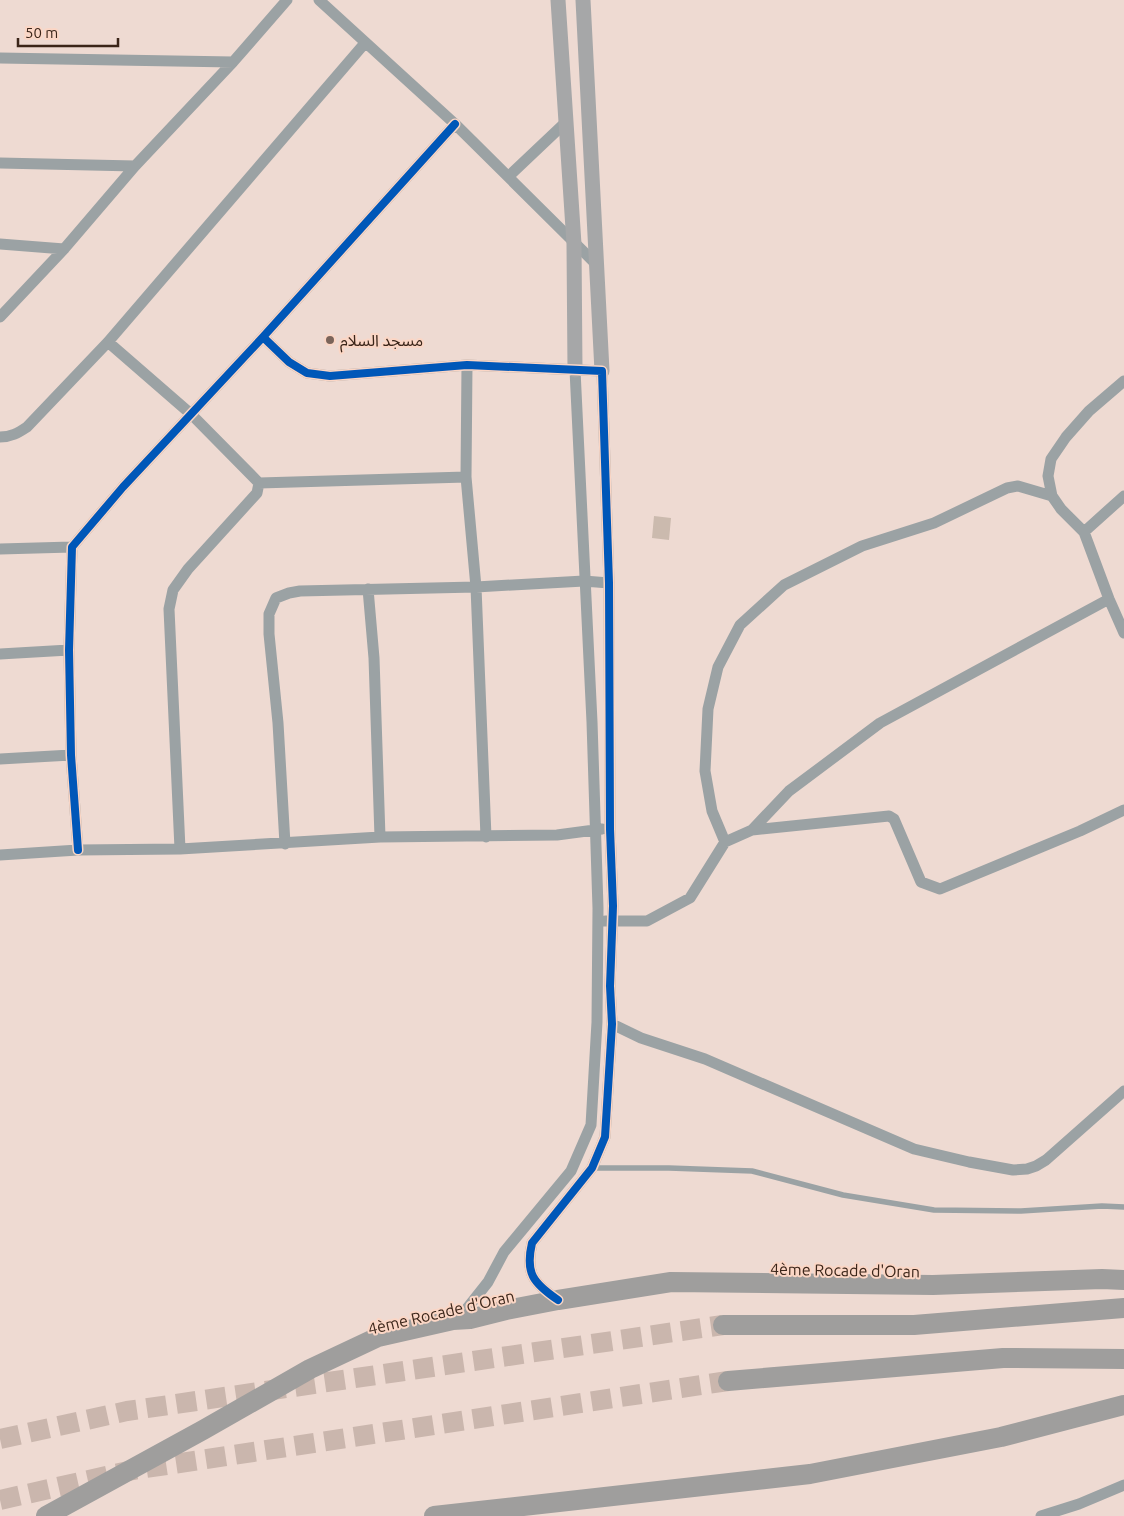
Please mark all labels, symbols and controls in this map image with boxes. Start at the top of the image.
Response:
scale bar [18,15,118,47]
text: 50 m [25,24,58,41]
place label: مسجد السلام [340,331,423,353]
marker: مسجد السلام [324,334,336,346]
street label: 4ème Rocade d'Oran [770,1260,920,1280]
street label: 4ème Rocade d'Oran [366,1286,516,1338]

